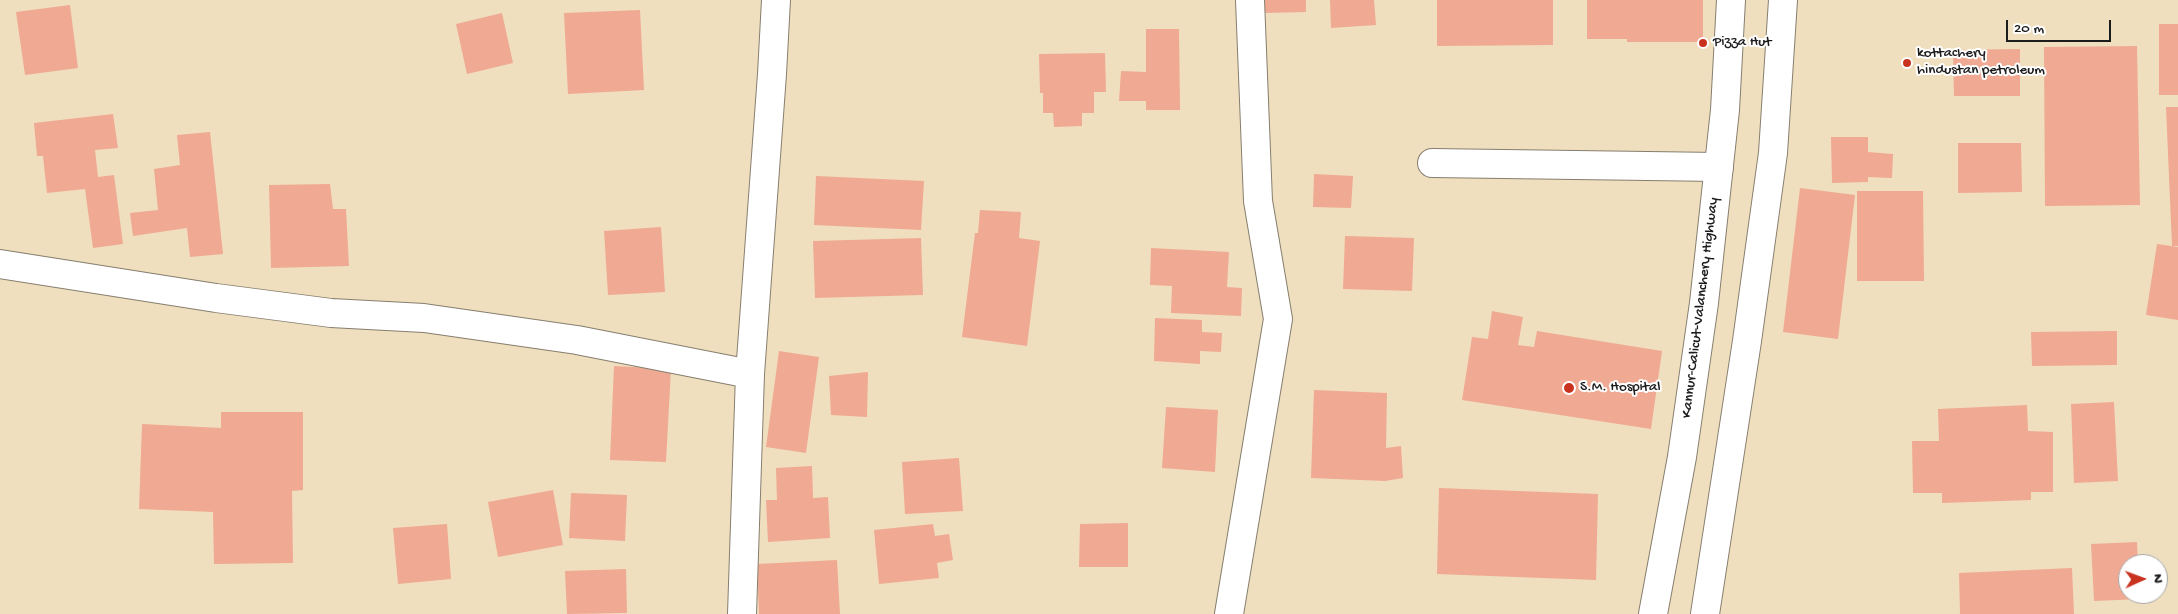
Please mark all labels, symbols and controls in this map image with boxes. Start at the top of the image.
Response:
scale bar [2008,10,2113,42]
text: 20 m [2014,20,2044,38]
place label: Pizza Hut [1713,34,1771,52]
marker: Pizza Hut [1697,37,1709,49]
place label: kottachery hindustan petroleum [1917,45,2045,80]
marker: kottachery hindustan petroleum [1901,57,1913,69]
street label: Kannur-Calicut-Valanchery Highway [1679,197,1723,419]
place label: S.M. Hospital [1580,379,1661,397]
marker: S.M. Hospital [1562,381,1576,395]
north arrow [2118,554,2168,604]
text: N [2149,574,2166,583]

